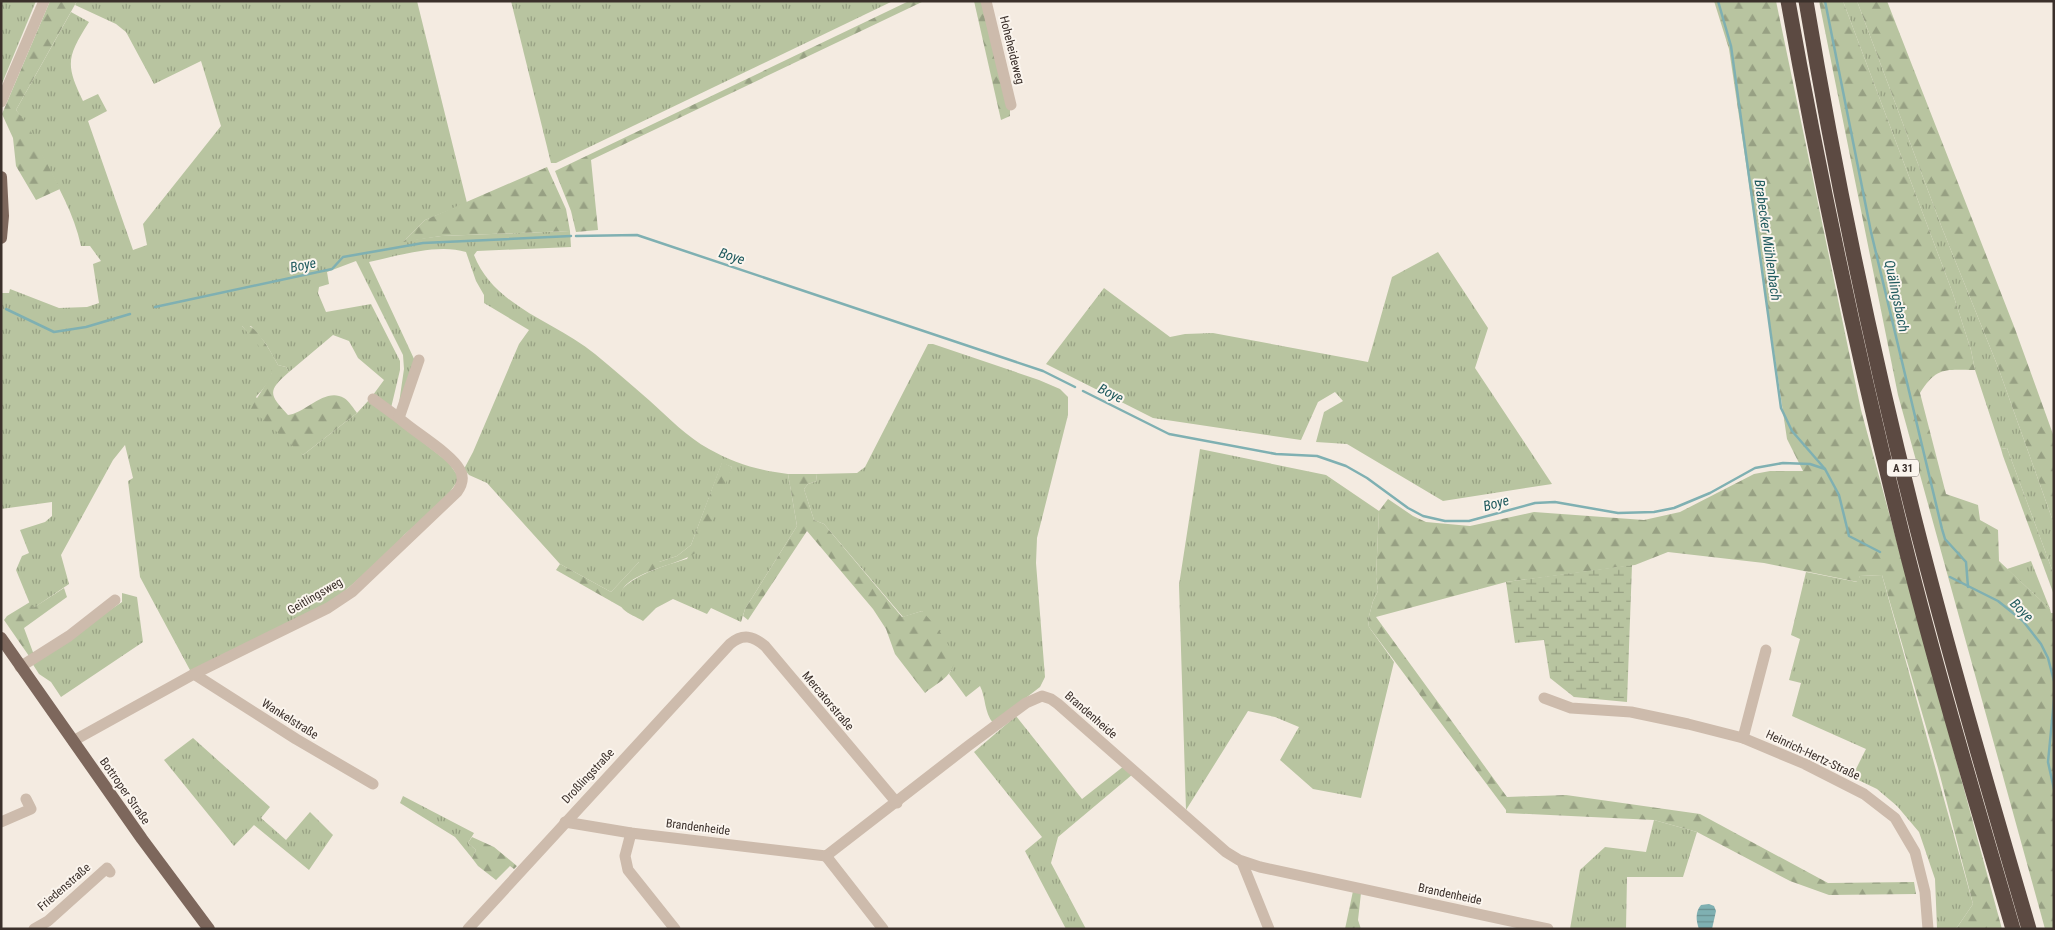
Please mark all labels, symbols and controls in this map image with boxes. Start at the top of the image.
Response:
street label: Hoheheideweg [997,14,1027,86]
water label: Brabecker Mühlenbach [1752,178,1784,302]
water label: Boye [717,244,747,268]
water label: Boye [289,254,317,276]
water label: Quälingsbach [1882,259,1912,333]
water label: Boye [1096,380,1126,406]
road number: A 31 [1887,459,1919,476]
water label: Boye [1481,492,1511,514]
street label: Geitlingsweg [285,575,345,617]
water label: Boye [2007,595,2037,625]
street label: Mercatorstraße [799,669,857,734]
street label: Brandenheide [1062,688,1120,742]
street label: Wankelstraße [259,696,321,742]
street label: Heinrich-Hertz-Straße [1764,727,1863,783]
street label: Droßlingstraße [559,745,617,806]
street label: Bottroper Straße [97,755,153,827]
street label: Brandenheide [665,816,731,838]
street label: Friedenstraße [35,860,93,914]
street label: Brandenheide [1417,880,1483,908]

